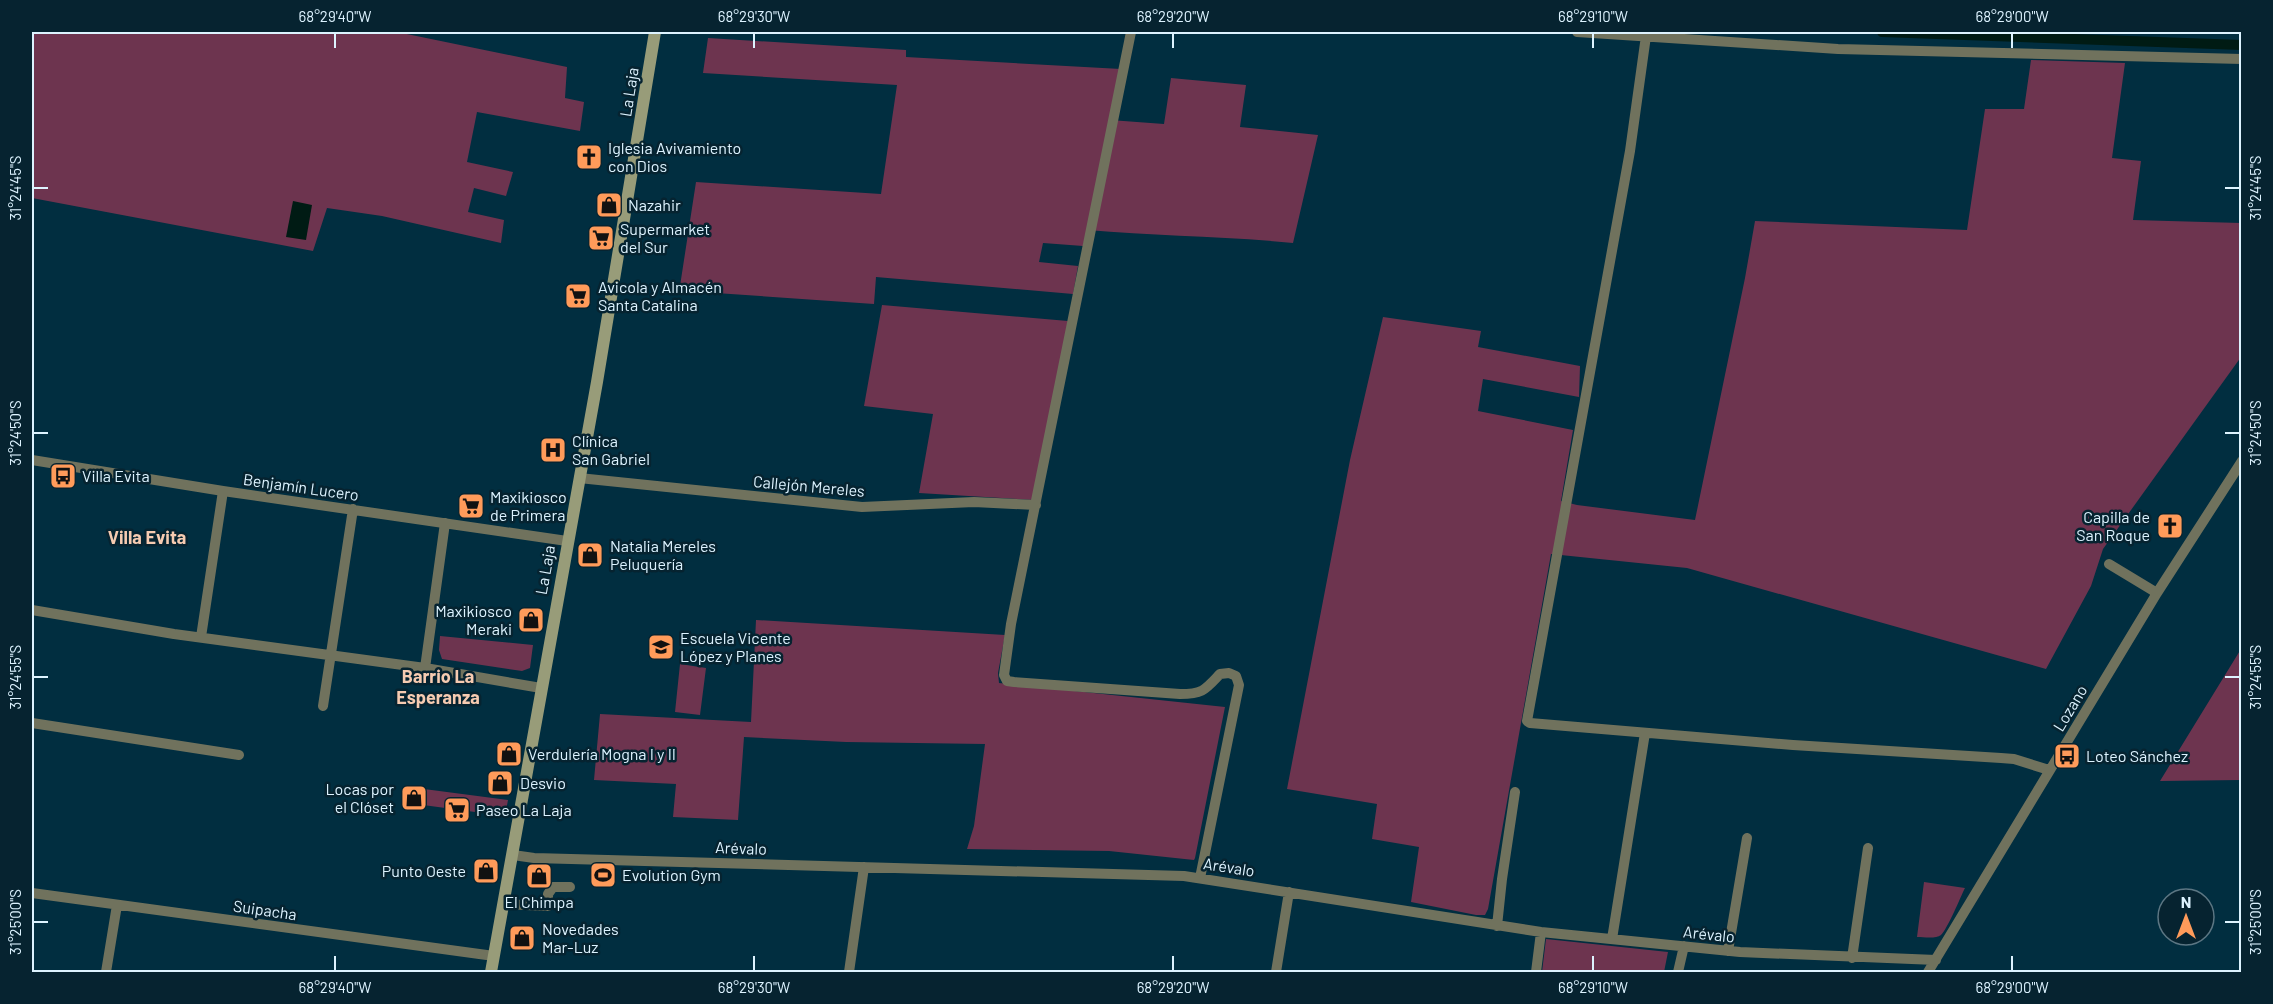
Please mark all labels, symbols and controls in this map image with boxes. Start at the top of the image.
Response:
text: 68°29'40"W [299,7,371,25]
text: 68°29'30"W [718,7,790,25]
text: 68°29'20"W [1137,7,1209,25]
text: 68°29'10"W [1558,7,1628,25]
text: 68°29'00"W [1975,7,2049,25]
street label: La Laja [615,66,642,118]
place label: Iglesia Avivamiento con Dios [608,138,741,175]
church icon: Iglesia Avivamiento con Dios [574,142,604,172]
text: 31°24'45"S [6,155,24,221]
text: 31°24'45"S [2246,155,2264,221]
shop icon: Nazahir [594,190,624,220]
place label: Nazahir [628,195,681,214]
place label: Supermarket del Sur [620,219,710,256]
supermarket icon: Supermarket del Sur [586,223,616,253]
place label: Avicola y Almacén Santa Catalina [598,277,722,314]
supermarket icon: Avicola y Almacén Santa Catalina [563,281,593,311]
text: 31°24'50"S [6,400,24,466]
text: 31°24'50"S [2246,400,2264,466]
place label: Clínica San Gabriel [572,431,650,468]
hospital icon: Clínica San Gabriel [538,435,568,465]
bus stop icon: Villa Evita [48,461,78,491]
place label: Villa Evita [82,466,150,485]
street label: Benjamín Lucero [242,469,360,504]
street label: Callejón Mereles [752,471,866,500]
place label: Maxikiosco de Primera [490,487,567,524]
supermarket icon: Maxikiosco de Primera [456,491,486,521]
place label: Capilla de San Roque [2076,507,2150,544]
church icon: Capilla de San Roque [2155,511,2185,541]
district label: Villa Evita [108,526,186,548]
place label: Natalia Mereles Peluquería [610,536,716,573]
shop icon: Natalia Mereles Peluquería [575,540,605,570]
street label: La Laja [531,544,558,596]
place label: Maxikiosco Meraki [435,601,512,638]
shop icon: Maxikiosco Meraki [516,605,546,635]
place label: Escuela Vicente López y Planes [680,628,791,665]
school or university icon: Escuela Vicente López y Planes [646,632,676,662]
text: 31°24'55"S [6,645,24,709]
text: 31°24'55"S [2246,645,2264,709]
district label: Barrio La Esperanza [396,665,480,708]
street label: Lozano [2048,681,2091,734]
shop icon: Verdulería Mogna I y II [494,739,524,769]
bus stop icon: Loteo Sánchez [2052,741,2082,771]
place label: Verdulería Mogna I y II [528,744,676,763]
place label: Loteo Sánchez [2086,746,2188,765]
shop icon: Desvio [485,768,515,798]
place label: Desvio [520,773,566,792]
place label: Locas por el Clóset [326,779,394,816]
shop icon: Locas por el Clóset [399,783,429,813]
supermarket icon: Paseo La Laja [442,795,472,825]
place label: Paseo La Laja [476,800,572,819]
street label: Arévalo [715,837,767,858]
street label: Arévalo [1202,853,1256,880]
shop icon: Punto Oeste [471,856,501,886]
sports icon: Evolution Gym [588,860,618,890]
place label: Punto Oeste [382,861,466,880]
shop icon: El Chimpa [524,861,554,891]
place label: Evolution Gym [622,865,721,884]
north arrow [2156,887,2216,947]
text: 31°25'00"S [6,889,24,955]
text: 31°25'00"S [2246,889,2264,955]
place label: El Chimpa [504,892,574,911]
text: N [2181,892,2191,911]
street label: Suipacha [232,896,298,923]
place label: Novedades Mar-Luz [542,919,619,956]
street label: Arévalo [1682,921,1736,946]
shop icon: Novedades Mar-Luz [507,923,537,953]
text: 68°29'40"W [299,978,371,996]
text: 68°29'30"W [718,978,790,996]
text: 68°29'20"W [1137,978,1209,996]
text: 68°29'10"W [1558,978,1628,996]
text: 68°29'00"W [1975,978,2049,996]

